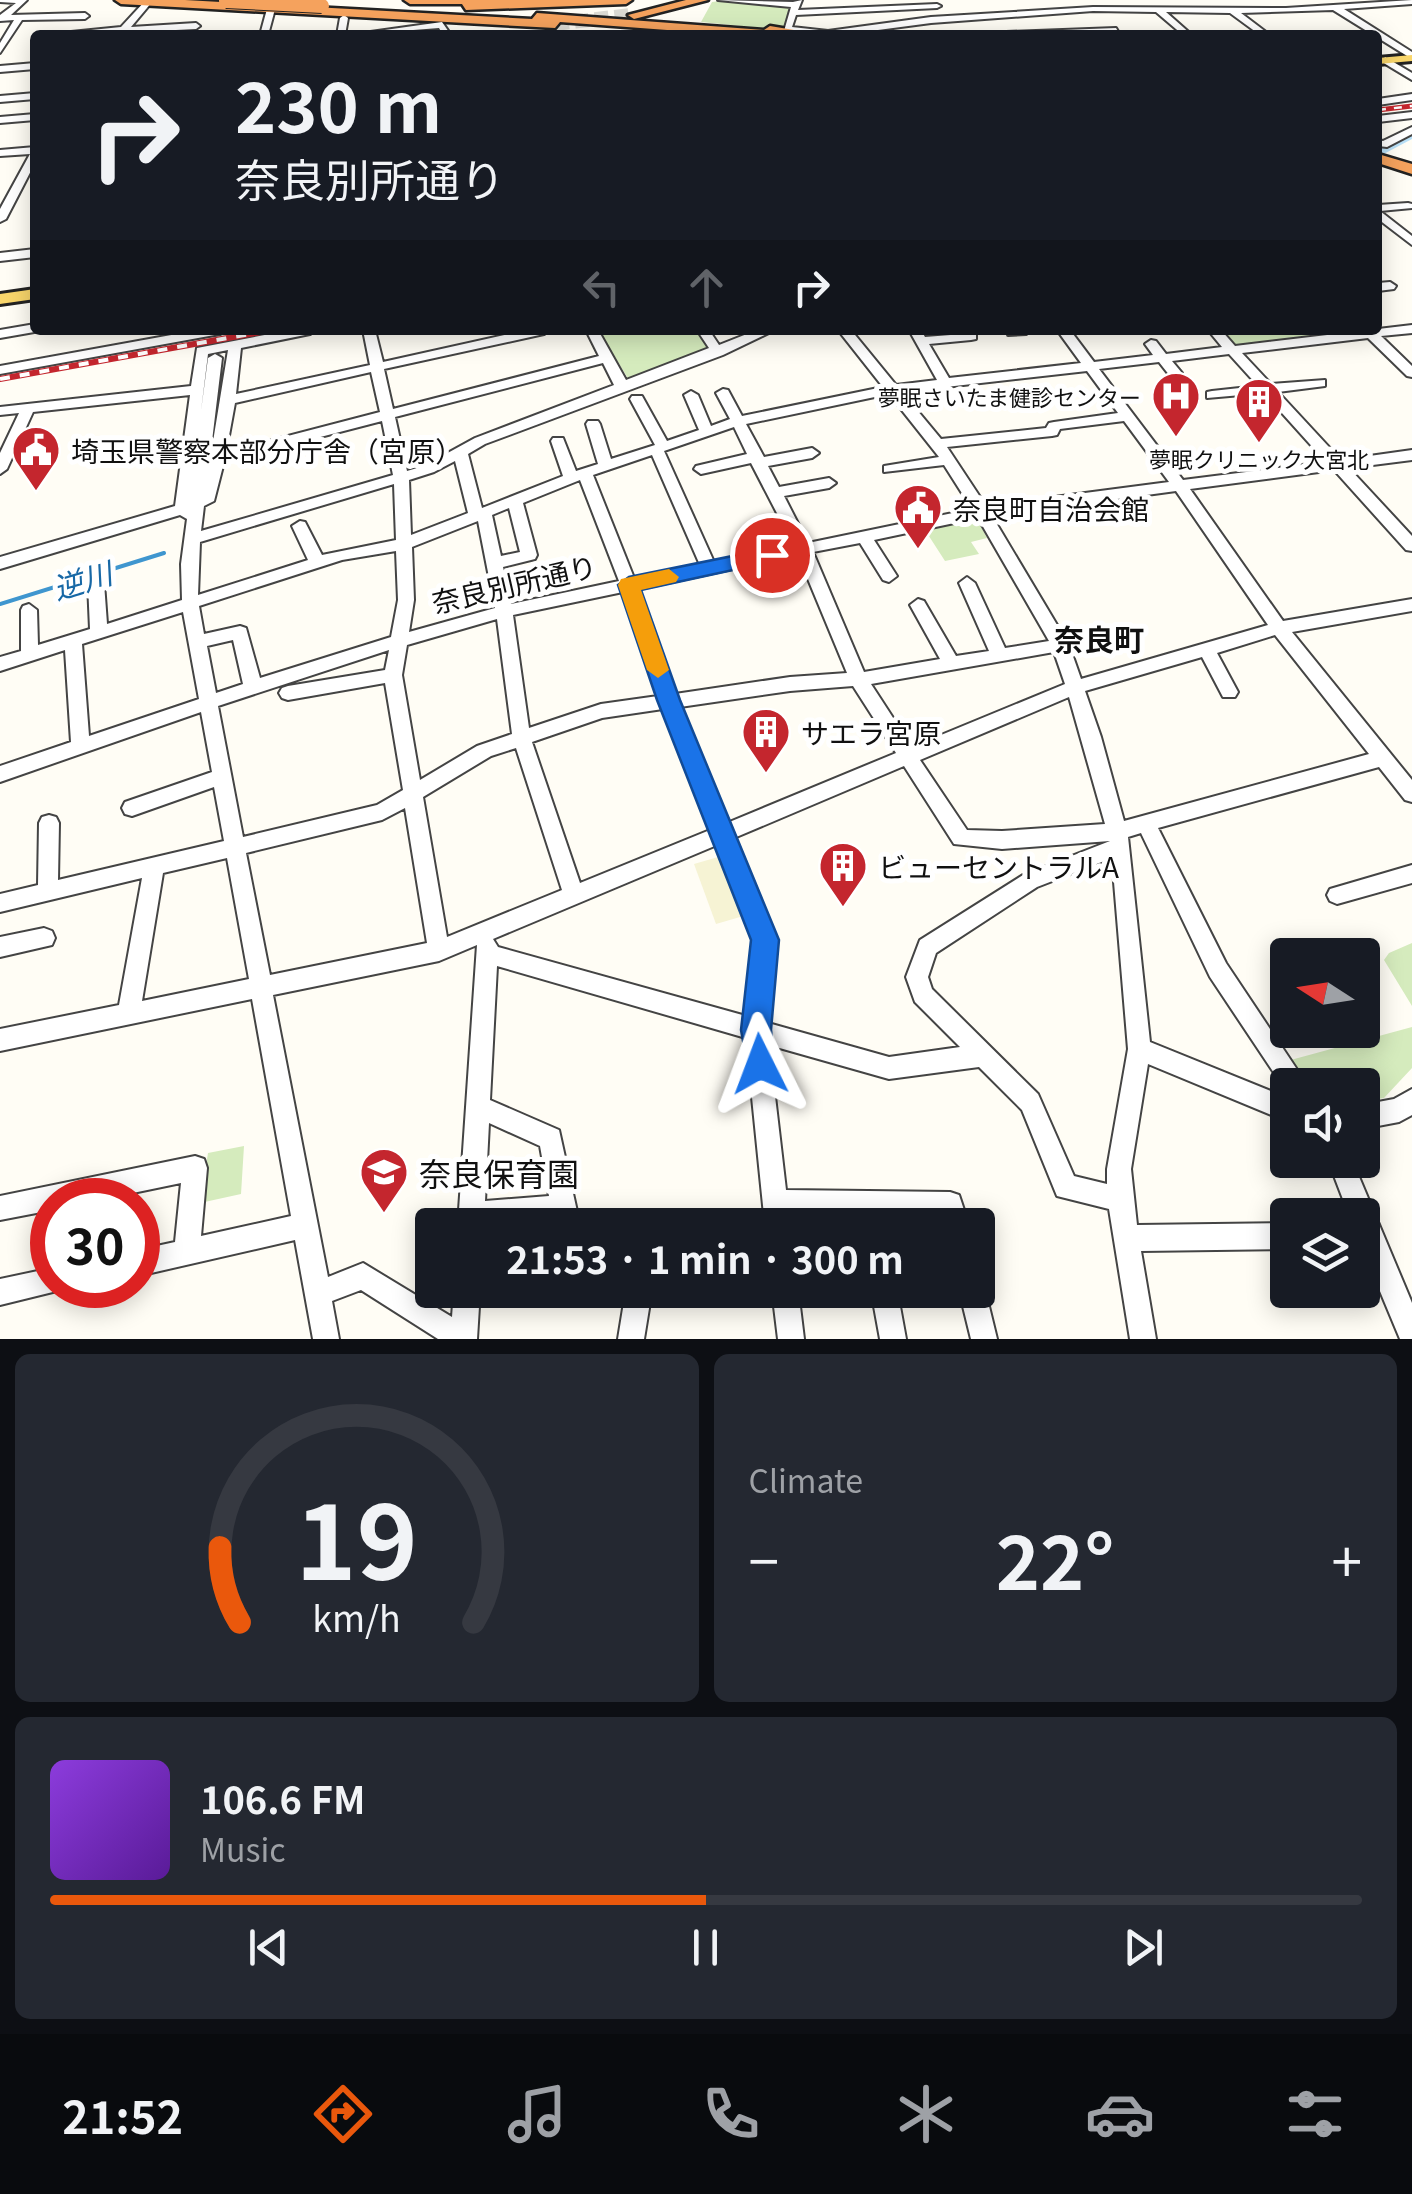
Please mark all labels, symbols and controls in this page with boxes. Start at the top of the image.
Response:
text: 230 m [235,52,442,153]
icon: right [70,70,200,200]
text: 奈良別所通り [235,145,505,210]
icon: left [574,260,629,315]
icon: ahead [679,260,734,315]
icon: right [784,260,839,315]
hospital icon: 夢眠さいたま健診センター [1150,370,1202,438]
building icon: 夢眠クリニック大宮北 [1233,376,1285,444]
place label: 夢眠さいたま健診センター [878,380,1141,412]
public building icon: 埼玉県警察本部分庁舎（宮原） [10,424,62,492]
place label: 埼玉県警察本部分庁舎（宮原） [71,430,463,470]
place label: 夢眠クリニック大宮北 [1149,442,1369,474]
public building icon: 奈良町自治会館 [892,482,944,550]
place label: 奈良町自治会館 [953,488,1149,528]
pin [730,513,815,598]
icon: arrive [745,528,800,583]
street label: 奈良別所通り [428,545,600,621]
water label: 逆川 [47,548,120,609]
district label: 奈良町 [1054,616,1144,660]
building icon: サエラ宮原 [740,706,792,774]
place label: サエラ宮原 [801,712,941,752]
building icon: ビューセントラルA [817,840,869,908]
place label: ビューセントラルA [878,846,1119,886]
north arrow [1270,938,1380,1048]
map controls [1270,938,1380,1308]
position arrow [708,1012,812,1116]
button: sound [1270,1068,1380,1178]
school or university icon: 奈良保育園 [358,1146,410,1214]
place label: 奈良保育園 [419,1149,579,1195]
speed limit sign: 30 [30,1178,160,1308]
button: layers [1270,1198,1380,1308]
text: 21:53 · 1 min · 300 m [506,1230,904,1285]
text: Climate [749,1456,863,1502]
text: 19 [295,1459,418,1610]
text: 22° [996,1503,1115,1612]
text: − [749,1518,779,1598]
text: + [1331,1518,1362,1598]
text: km/h [312,1591,401,1642]
text: 106.6 FM [200,1770,365,1825]
text: Music [200,1825,286,1871]
icon: previous [241,1920,296,1975]
icon: pause [678,1920,733,1975]
icon: next [1116,1920,1171,1975]
icon: directions [308,2079,378,2149]
icon: music [502,2079,572,2149]
icon: phone [696,2079,766,2149]
icon: climate [891,2079,961,2149]
icon: car [1085,2079,1155,2149]
icon: filters [1280,2079,1350,2149]
text: 21:52 [62,2082,183,2147]

